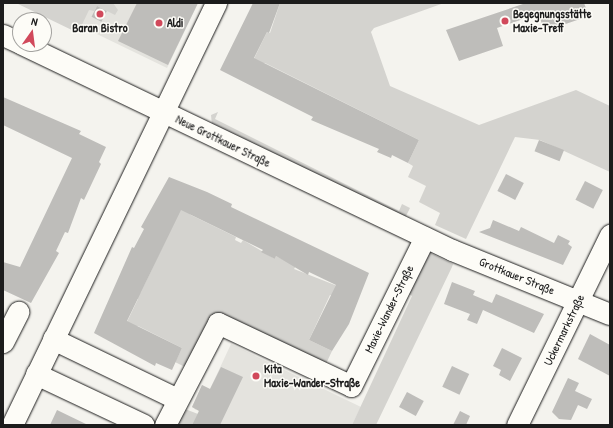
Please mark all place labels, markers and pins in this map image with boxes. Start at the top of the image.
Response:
place label: Begegnungsstätte Maxie-Treff [513,7,591,35]
marker: Baran Bistro [95,9,105,19]
place label: Aldi [167,16,183,30]
marker: Begegnungsstätte Maxie-Treff [500,16,510,26]
marker: Aldi [154,18,164,28]
place label: Baran Bistro [72,21,128,35]
place label: Kita Maxie-Wander-Straße [264,362,360,390]
marker: Kita Maxie-Wander-Straße [251,371,261,381]

